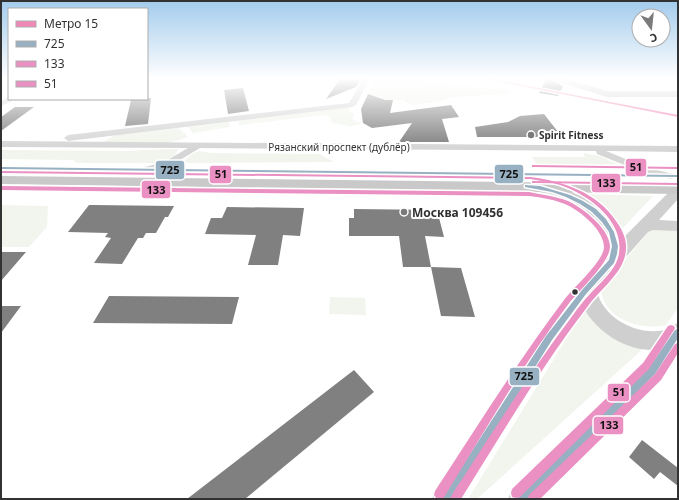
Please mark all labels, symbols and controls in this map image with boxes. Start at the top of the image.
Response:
legend [8,8,148,100]
north arrow [631,8,671,48]
text: Метро 15 [44,15,98,32]
text: С [648,30,659,46]
text: 725 [44,35,65,52]
text: 133 [44,55,65,72]
text: 51 [44,75,58,92]
place label: Spirit Fitness [539,128,604,142]
marker: Spirit Fitness [526,130,536,140]
street label: Рязанский проспект (дублёр) [268,140,410,154]
line badge: 51 [625,158,647,177]
text: 51 [630,159,642,174]
line badge: 725 [155,160,185,180]
text: 725 [161,162,179,177]
line badge: 725 [494,164,524,184]
line badge: 51 [209,165,232,184]
text: 51 [215,166,227,181]
text: 725 [500,166,518,181]
line badge: 133 [591,173,621,193]
text: 133 [597,175,615,190]
line badge: 133 [141,180,171,199]
text: 133 [147,182,165,197]
place label: Москва 109456 [412,204,503,221]
marker: Москва 109456 [399,207,409,217]
unlabelled marker [570,287,580,297]
line badge: 725 [509,367,540,386]
text: 725 [515,368,533,383]
line badge: 51 [607,383,630,402]
text: 51 [613,384,625,399]
line badge: 133 [593,416,624,435]
text: 133 [600,417,618,432]

